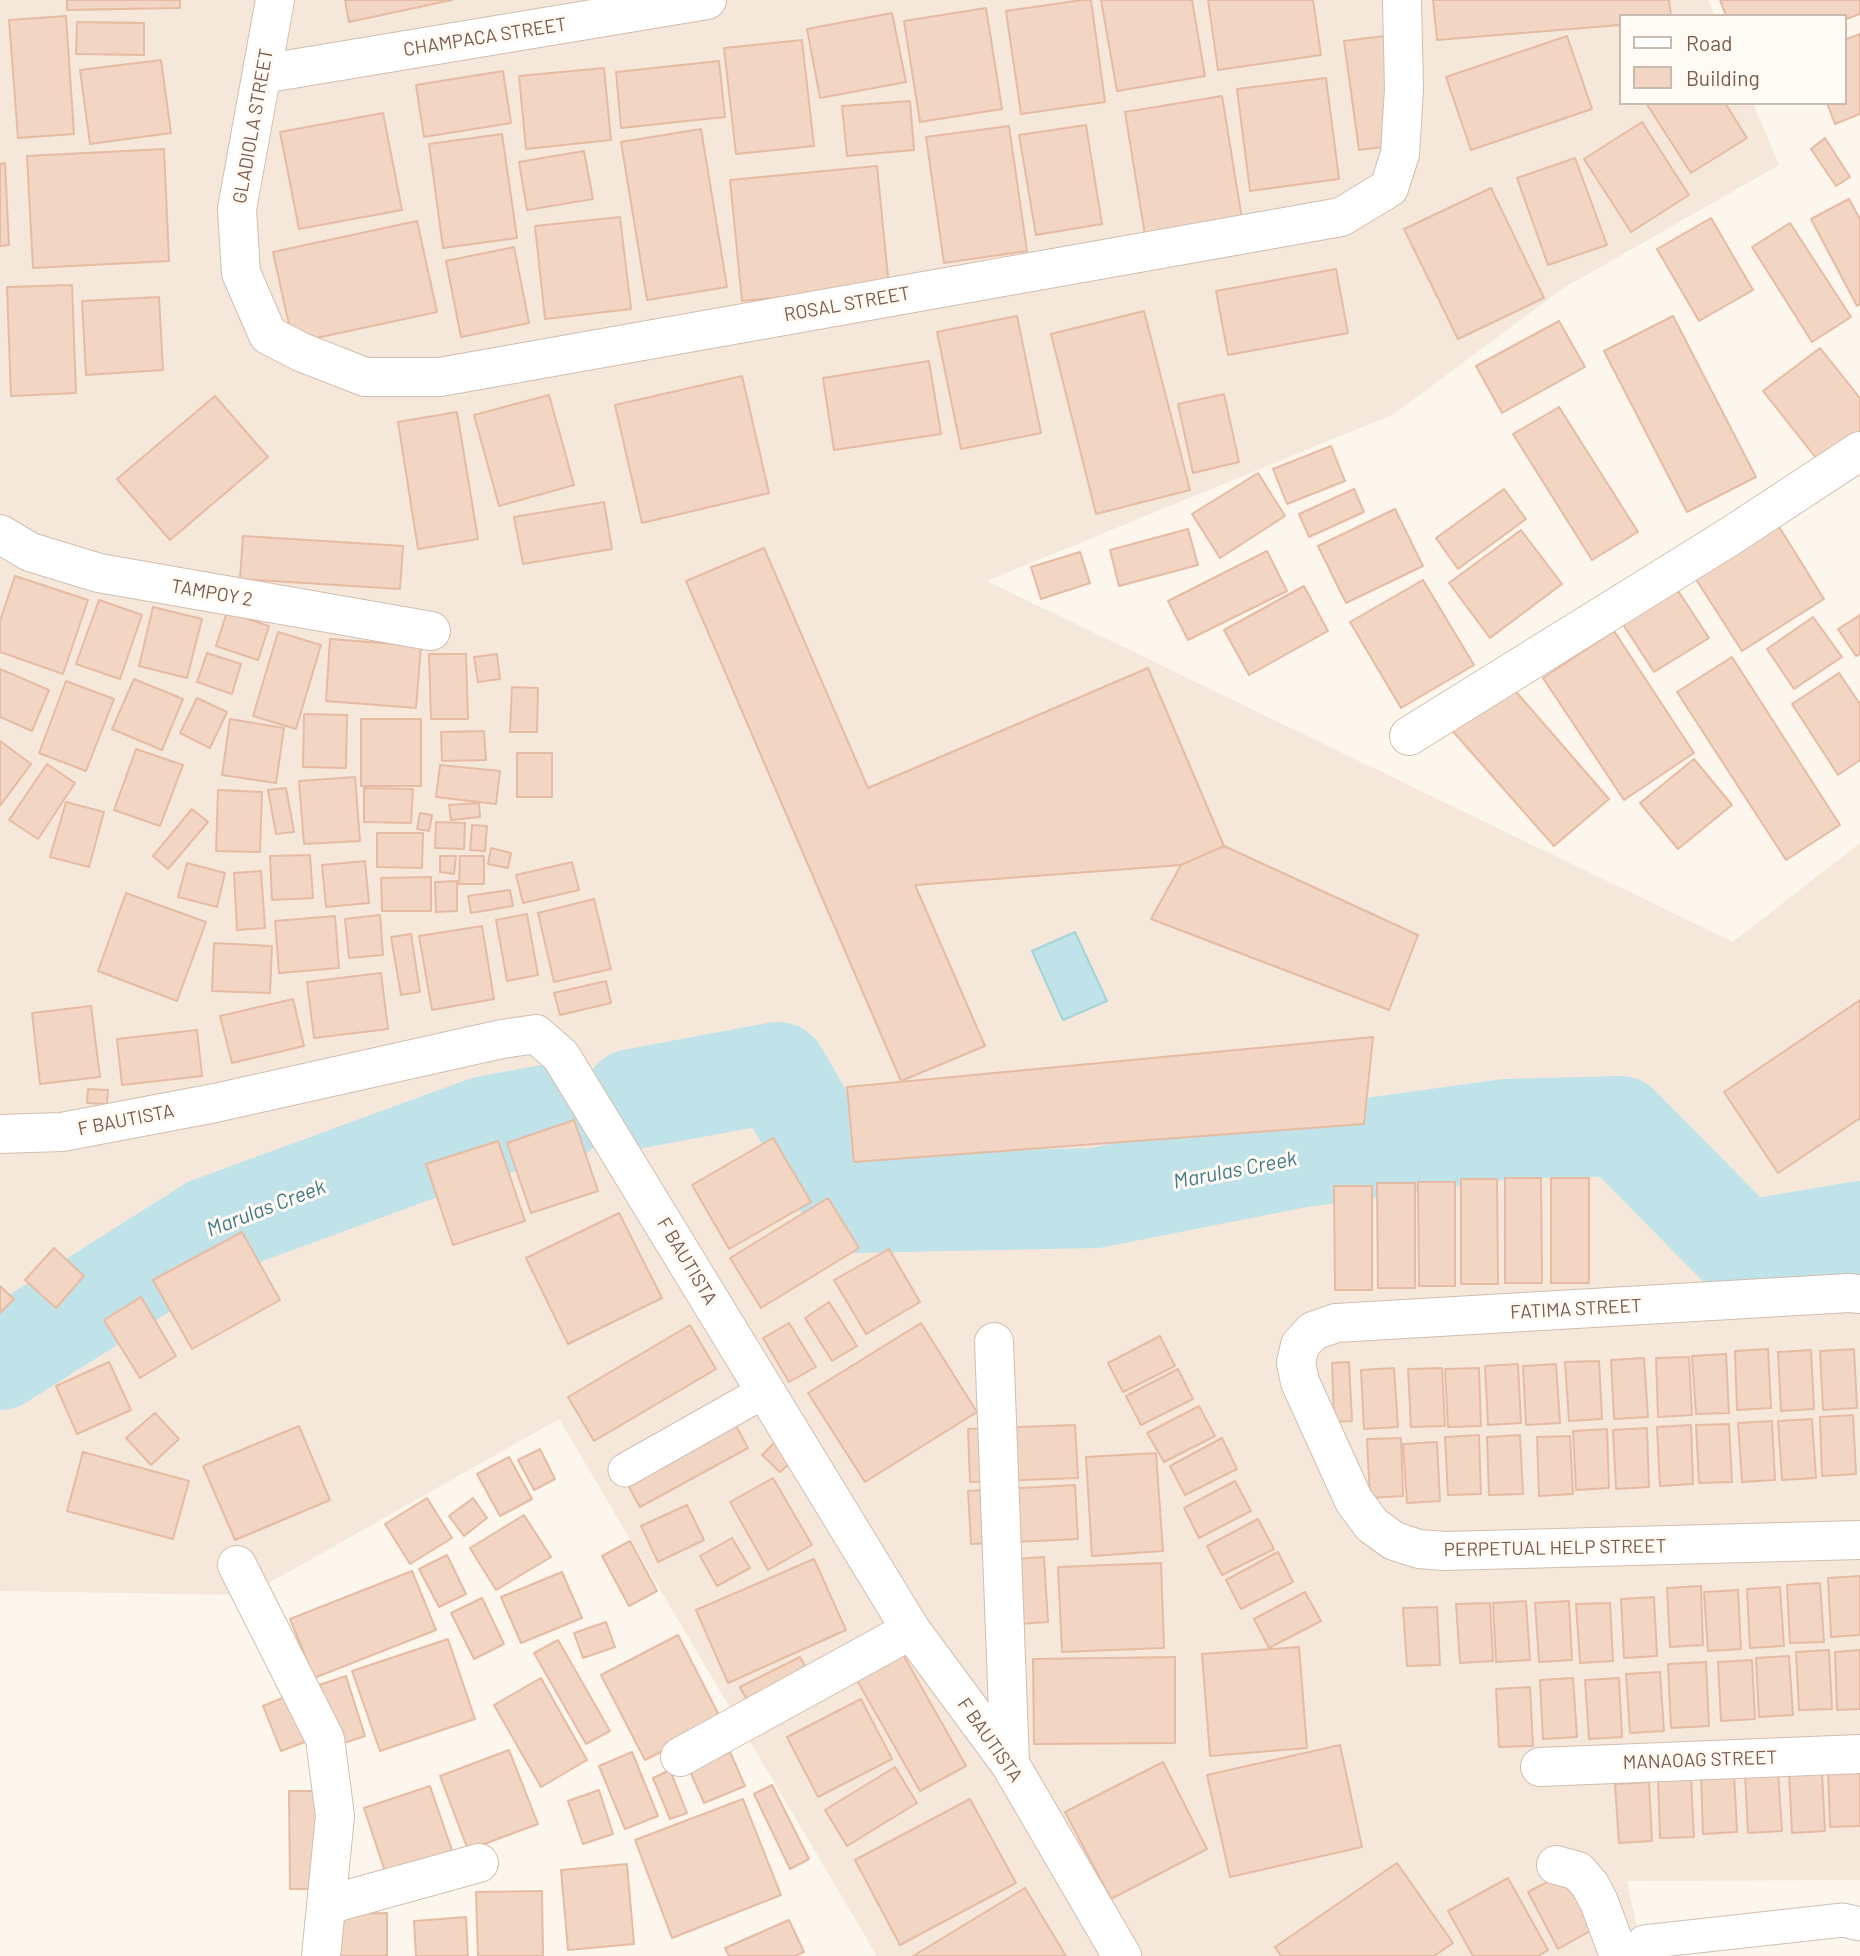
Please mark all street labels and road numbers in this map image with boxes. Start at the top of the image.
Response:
street label: CHAMPACA STREET [402,13,568,61]
street label: GLADIOLA STREET [228,47,278,205]
street label: ROSAL STREET [782,282,912,326]
street label: TAMPOY 2 [169,575,255,611]
street label: F BAUTISTA [76,1100,176,1140]
street label: F BAUTISTA [652,1213,722,1309]
street label: FATIMA STREET [1510,1294,1642,1324]
street label: PERPETUAL HELP STREET [1443,1535,1667,1561]
street label: F BAUTISTA [953,1694,1027,1786]
street label: MANAOAG STREET [1622,1746,1778,1774]

